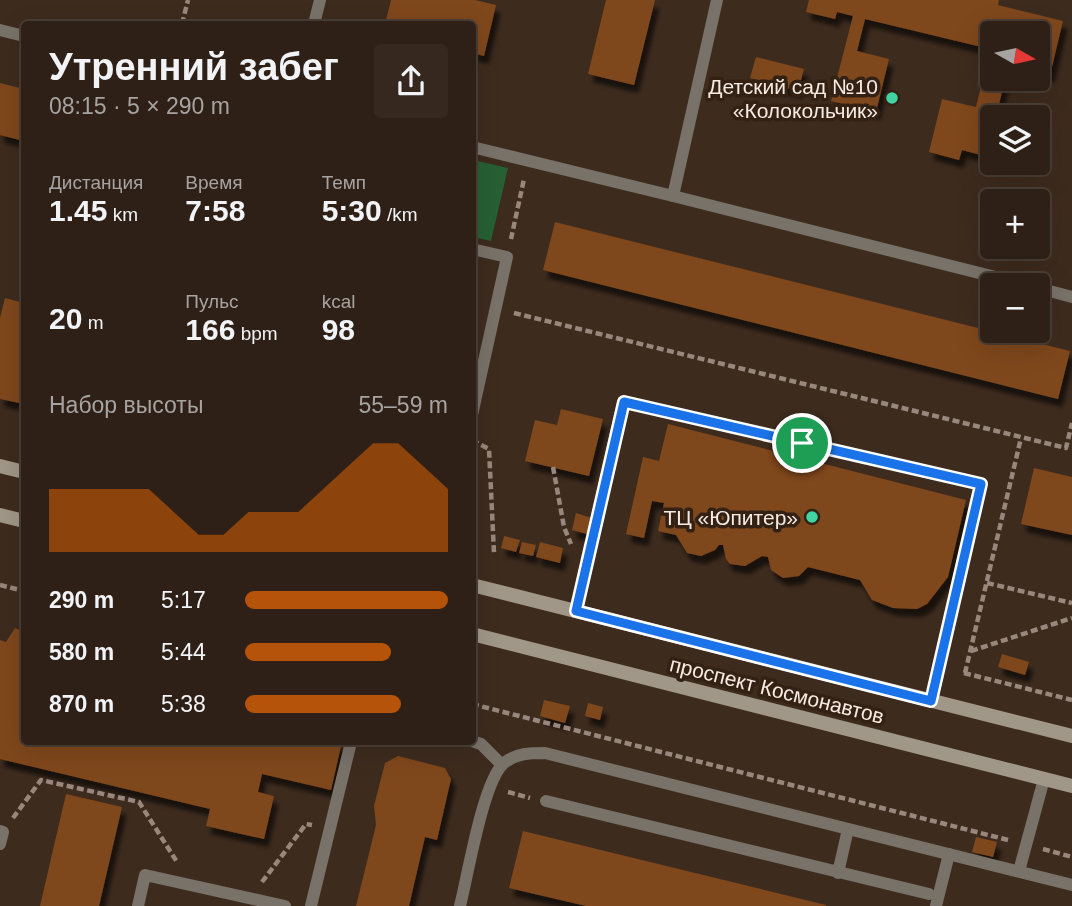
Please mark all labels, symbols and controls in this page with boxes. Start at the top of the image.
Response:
north arrow [980,21,1050,91]
map controls [980,21,1050,343]
button: share [374,44,448,118]
text: Утренний забег [49,46,339,88]
place label: Детский сад №10 «Колокольчик» [708,75,878,122]
marker: Детский сад №10 «Колокольчик» [884,90,900,106]
text: 08:15 · 5 × 290 m [49,93,230,119]
button: layers [980,105,1050,175]
text: Дистанция [49,172,143,193]
text: Время [185,172,243,193]
text: Темп [322,172,366,193]
button: + [980,189,1050,259]
text: 1.45 [49,194,107,227]
text: 7:58 [185,194,245,227]
text: 5:30 [322,194,382,227]
text: km [107,204,138,225]
text: /km [382,204,418,225]
button: − [980,273,1050,343]
text: Пульс [185,291,239,312]
text: kcal [322,291,355,312]
text: 20 [49,302,82,335]
text: m [82,312,103,333]
text: 166 [185,313,235,346]
text: 98 [322,313,355,346]
text: bpm [235,323,278,344]
text: Набор высоты [49,392,203,418]
text: 55–59 m [358,392,448,418]
pin [772,413,832,473]
icon: arrive [783,424,821,462]
place label: ТЦ «Юпитер» [663,506,798,529]
marker: ТЦ «Юпитер» [804,509,820,525]
text: 290 m [49,587,114,613]
text: 5:17 [161,587,206,613]
text: 580 m [49,639,114,665]
text: 5:44 [161,639,206,665]
street label: проспект Космонавтов [668,652,886,728]
text: 870 m [49,691,114,717]
text: 5:38 [161,691,206,717]

